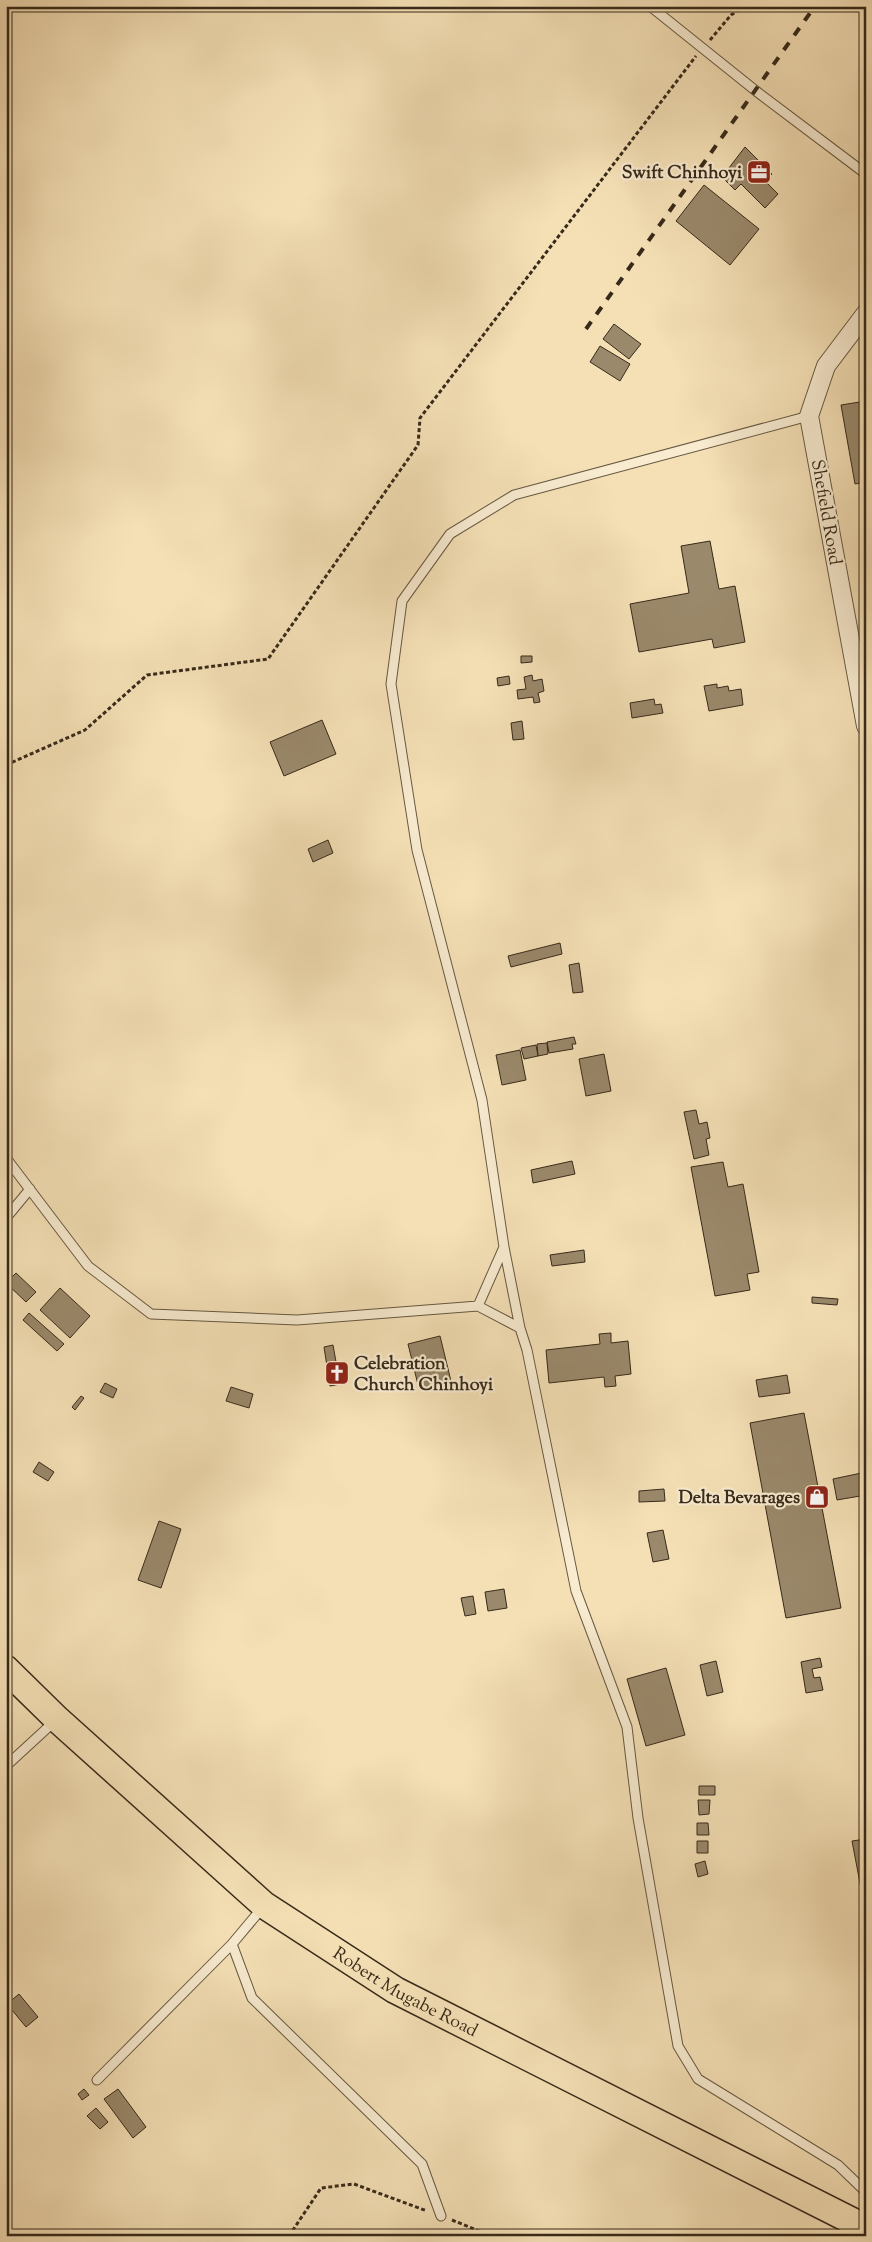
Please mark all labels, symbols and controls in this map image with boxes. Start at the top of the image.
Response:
office icon: Swift Chinhoyi [746,159,772,185]
place label: Swift Chinhoyi [622,161,743,187]
street label: Shefield Road [803,457,847,567]
place label: Celebration Church Chinhoyi [354,1352,494,1399]
church icon: Celebration Church Chinhoyi [324,1360,350,1386]
shop icon: Delta Bevarages [804,1484,830,1510]
place label: Delta Bevarages [678,1486,800,1512]
street label: Robert Mugabe Road [327,1942,482,2045]

